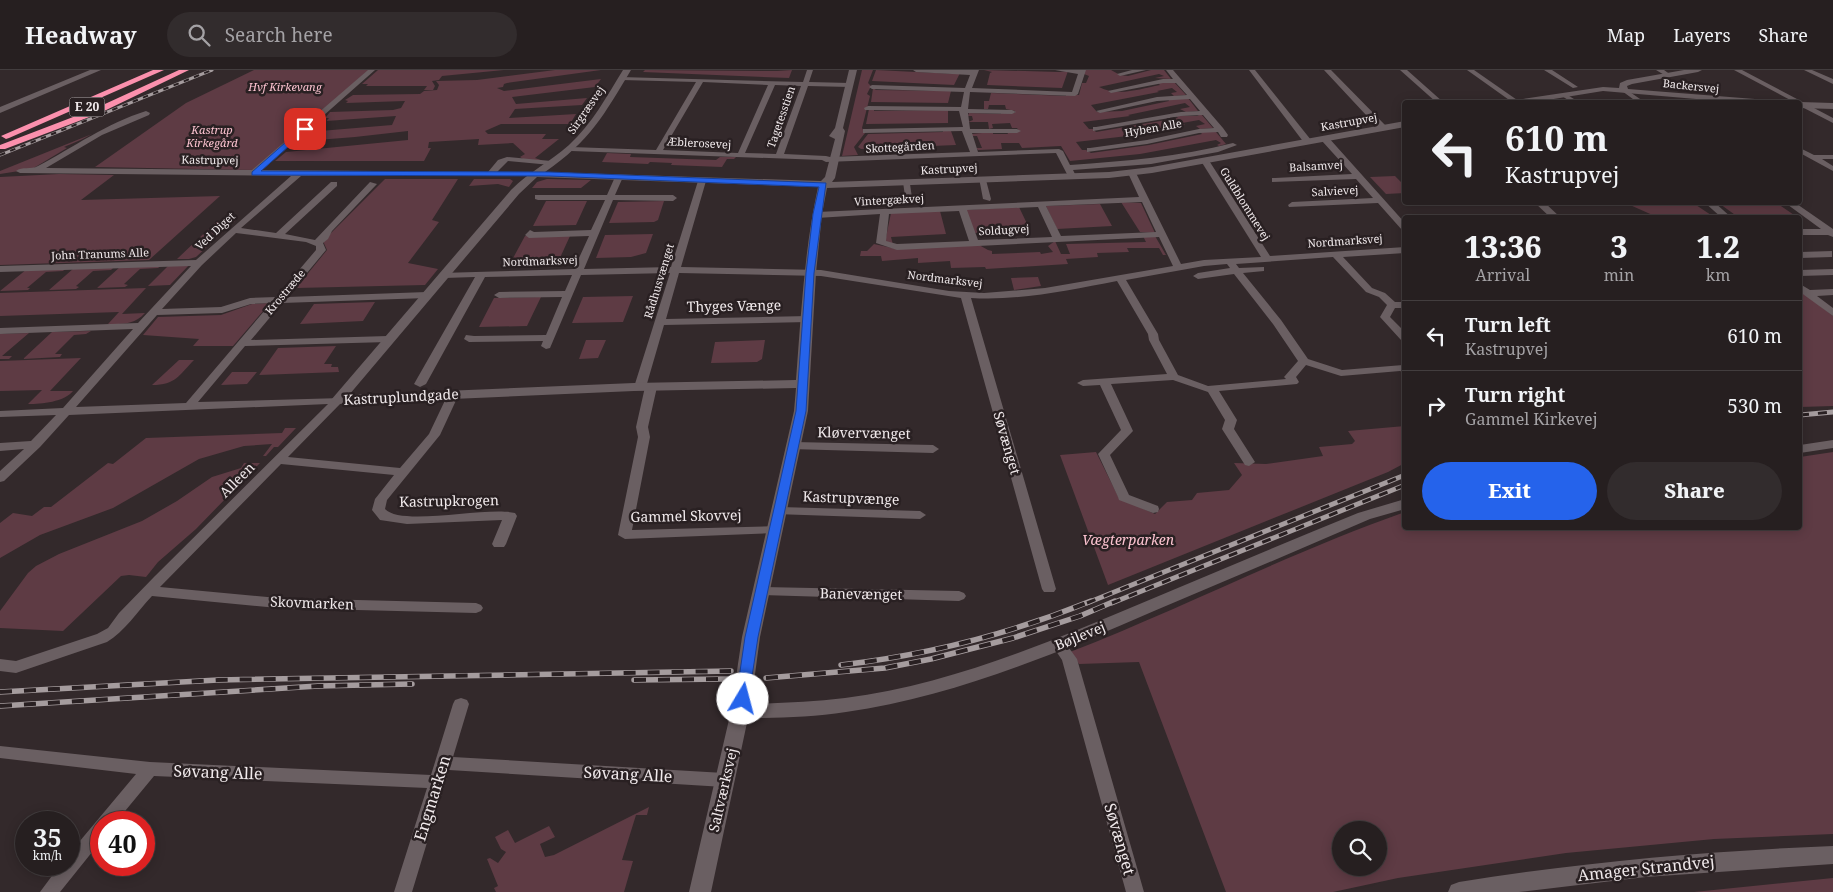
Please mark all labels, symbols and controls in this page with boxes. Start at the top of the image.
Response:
search box [167,12,517,57]
text: Headway [25,18,137,51]
icon: search [185,21,213,49]
text: Search here [225,22,333,48]
text: Map [1607,23,1645,47]
text: Layers [1673,23,1731,47]
text: Share [1759,23,1808,47]
street label: Backersvej [1662,75,1720,96]
park label: Hvf Kirkevang [247,79,323,94]
street label: Sirgræsvej [564,83,608,137]
street label: Tagetesstien [763,84,798,150]
road number: E 20 [70,98,104,116]
pin [284,108,326,150]
street label: Kastrupvej [1319,109,1378,134]
text: 610 m [1505,114,1608,161]
icon: arrive [291,115,319,143]
street label: Hyben Alle [1123,115,1183,140]
icon: left [1422,120,1487,185]
park label: Kastrup Kirkegård [185,122,238,150]
street label: Æblerosevej [666,133,732,152]
street label: Skottegården [865,137,935,156]
street label: Kastrupvej [181,152,239,167]
street label: Balsamvej [1289,157,1343,174]
text: Kastrupvej [1505,159,1619,189]
street label: Kastrupvej [920,160,978,177]
street label: Guldblommevej [1217,164,1274,243]
street label: Salvievej [1311,182,1359,199]
street label: Vintergækvej [854,190,924,209]
street label: Ved Diget [191,208,238,253]
street label: Soldugvej [978,221,1030,238]
text: 13:36 [1464,226,1542,267]
text: 3 [1610,226,1627,267]
text: 1.2 [1696,226,1740,267]
street label: Nordmarksvej [1307,230,1383,251]
street label: Rådhusvænget [640,241,677,320]
street label: John Tranums Alle [50,244,149,263]
street label: Nordmarksvej [502,252,578,269]
text: Arrival [1475,264,1530,286]
text: min [1604,264,1634,286]
text: km [1706,264,1730,286]
street label: Krostræde [261,266,308,318]
street label: Nordmarksvej [907,266,983,291]
street label: Thyges Vænge [687,295,781,316]
text: Turn left [1465,312,1551,338]
icon: left [1422,322,1450,350]
text: 610 m [1727,323,1782,349]
text: Kastrupvej [1465,338,1548,360]
text: Turn right [1465,382,1565,408]
street label: Kastruplundgade [343,384,459,409]
icon: right [1422,392,1450,420]
text: 530 m [1727,393,1782,419]
text: Gammel Kirkevej [1465,408,1597,430]
street label: Søvænget [989,409,1026,477]
street label: Kløvervænget [817,422,911,443]
street label: Alleen [215,458,258,501]
button: Exit [1422,462,1597,520]
button: Share [1607,462,1782,520]
street label: Kastrupvænge [802,486,900,509]
street label: Kastrupkrogen [399,490,499,511]
street label: Gammel Skovvej [630,505,742,526]
park label: Vægterparken [1082,530,1175,549]
street label: Banevænget [820,583,902,604]
street label: Skovmarken [270,592,354,613]
street label: Bøjlevej [1052,617,1108,654]
position arrow [716,672,768,724]
street label: Saltværksvej [704,746,741,834]
street label: Engmarken [409,752,455,844]
street label: Søvang Alle [173,759,263,785]
street label: Søvang Alle [583,761,673,787]
street label: Søvænget [1099,801,1141,878]
speed limit sign: 40 [90,811,155,876]
text: 35 [33,820,62,854]
map controls [1332,821,1387,876]
button: search [1332,821,1387,876]
text: km/h [33,847,62,864]
street label: Amager Strandvej [1576,850,1716,886]

